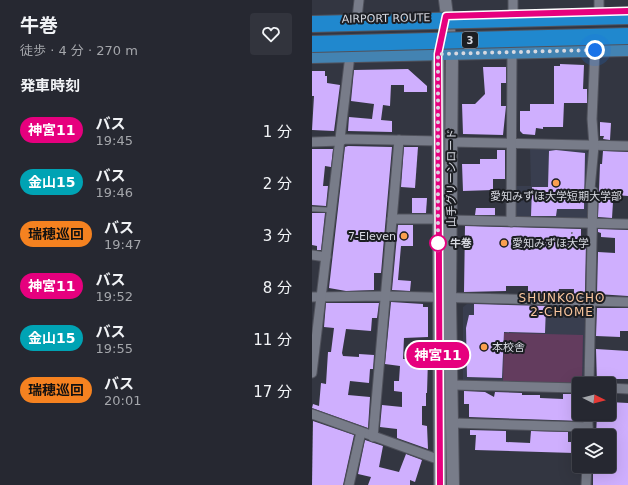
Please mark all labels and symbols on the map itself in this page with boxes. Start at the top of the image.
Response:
street label: AIRPORT ROUTE [342,11,431,26]
road number: 3 [462,32,478,48]
your location [585,40,605,60]
street label: 山手グリーンロード [445,129,458,227]
marker: 愛知みずほ大学短期大学部 [551,178,561,188]
place label: 愛知みずほ大学短期大学部 [490,190,622,203]
place label: 7-Eleven [348,230,396,243]
marker: 7-Eleven [399,231,409,241]
marker: 牛巻 [429,234,447,252]
place label: 牛巻 [450,237,472,250]
place label: 愛知みずほ大学 [512,237,589,250]
marker: 愛知みずほ大学 [499,238,509,248]
district label: SHUNKOCHO 2-CHOME [519,291,605,319]
place label: 本校舎 [492,341,525,354]
line badge: 神宮11 [410,342,466,368]
marker: 本校舎 [479,342,489,352]
north arrow [572,377,616,421]

